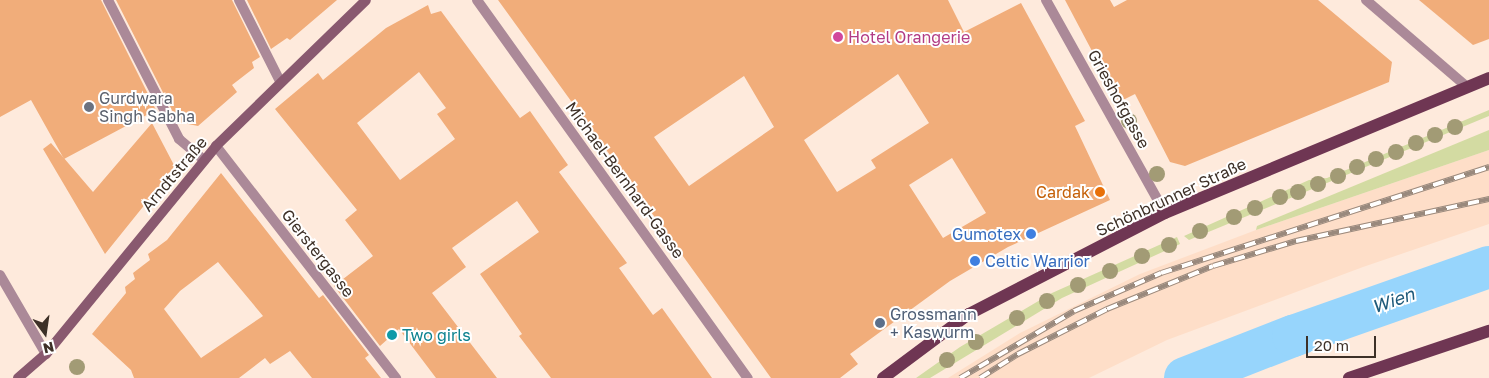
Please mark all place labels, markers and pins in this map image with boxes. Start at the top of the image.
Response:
place label: Hotel Orangerie [848,27,970,47]
marker: Hotel Orangerie [832,31,844,43]
place label: Gurdwara Singh Sabha [99,88,195,126]
marker: Gurdwara Singh Sabha [83,101,95,113]
place label: Cardak [1036,182,1090,202]
marker: Cardak [1094,186,1106,198]
place label: Gumotex [952,224,1021,244]
marker: Gumotex [1025,228,1037,240]
place label: Celtic Warrior [985,251,1090,271]
marker: Celtic Warrior [969,255,981,267]
place label: Grossmann + Kaswurm [890,304,977,342]
marker: Grossmann + Kaswurm [874,317,886,329]
place label: Two girls [402,325,471,345]
marker: Two girls [386,329,398,341]

